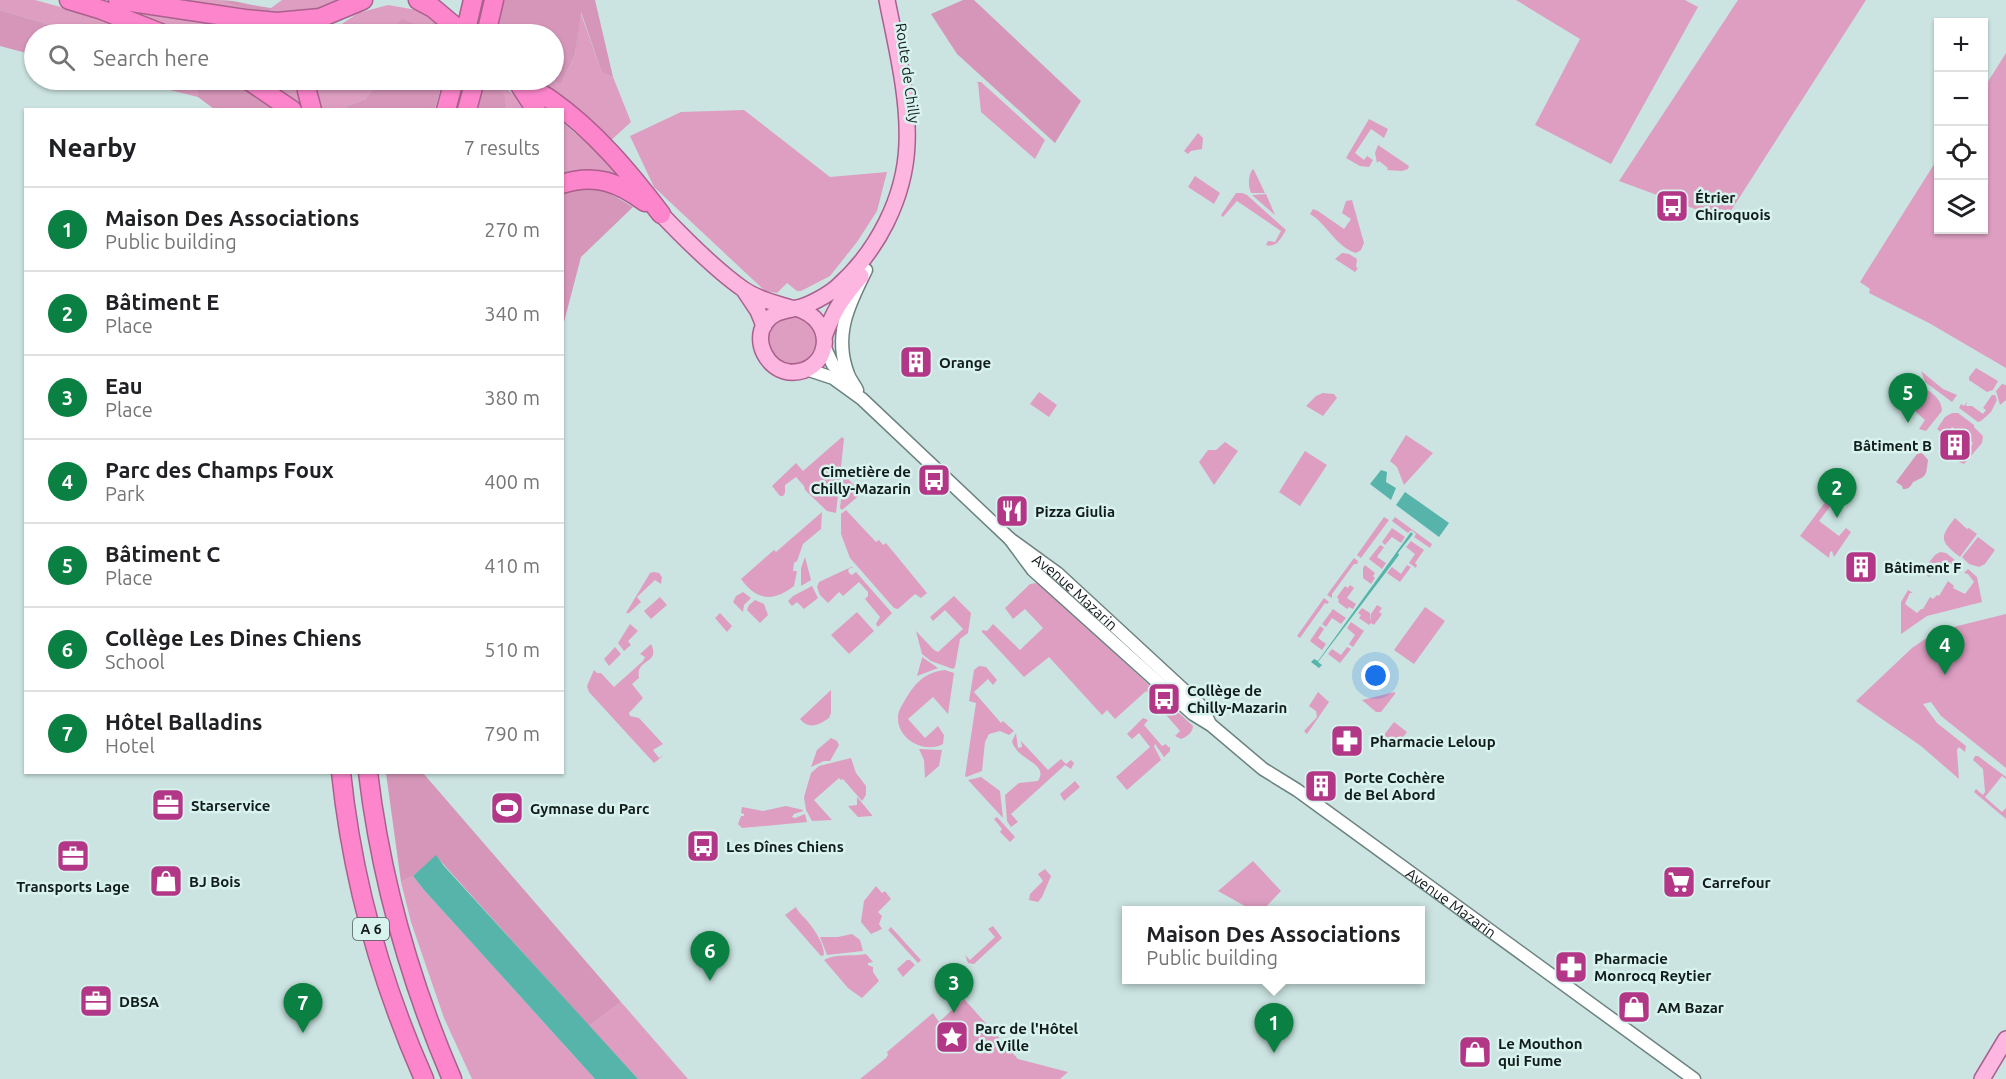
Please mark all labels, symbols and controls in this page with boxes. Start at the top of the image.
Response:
map controls [1934,18,1988,234]
button: + [1934,18,1988,72]
street label: Route de Chilly [893,22,923,124]
search box [24,24,564,90]
icon: search [45,41,78,74]
text: Search here [93,45,209,70]
button: − [1934,72,1988,126]
button: locate [1934,126,1988,180]
text: Nearby [48,133,136,162]
text: 7 results [464,136,540,159]
button: layers [1934,180,1988,234]
bus stop icon: Étrier Chiroquois [1654,188,1690,224]
place label: Étrier Chiroquois [1695,189,1771,223]
text: Maison Des Associations [105,205,359,230]
text: 1 [62,218,73,241]
text: 270 m [484,218,540,241]
text: Public building [105,230,237,253]
text: Bâtiment E [105,289,219,314]
text: 2 [62,302,73,325]
text: 340 m [484,302,540,325]
text: Place [105,314,153,337]
building icon: Orange [898,344,934,380]
place label: Orange [939,354,991,371]
text: Eau [105,373,143,398]
pin: 5 [1888,374,1928,423]
text: 3 [62,386,73,409]
text: 380 m [484,386,540,409]
text: Place [105,398,153,421]
building icon: Bâtiment B [1937,427,1973,463]
place label: Bâtiment B [1853,437,1932,454]
text: Parc des Champs Foux [105,457,334,482]
bus stop icon: Cimetière de Chilly-Mazarin [916,462,952,498]
place label: Cimetière de Chilly-Mazarin [811,463,911,497]
pin: 2 [1818,468,1856,518]
text: 4 [62,470,73,493]
text: 400 m [484,470,540,493]
text: Park [105,482,145,505]
restaurant icon: Pizza Giulia [994,493,1030,529]
place label: Pizza Giulia [1035,503,1115,520]
text: Bâtiment C [105,541,220,566]
building icon: Bâtiment F [1843,549,1879,585]
street label: Avenue Mazarin [1030,550,1121,633]
text: 5 [62,554,73,577]
text: 410 m [484,554,540,577]
place label: Bâtiment F [1884,559,1962,576]
text: Place [105,566,153,589]
text: Collège Les Dines Chiens [105,625,362,650]
pin: 4 [1926,626,1964,675]
text: 6 [62,638,73,661]
text: 510 m [484,638,540,661]
text: School [105,650,165,673]
your location [1361,661,1390,690]
bus stop icon: Collège de Chilly-Mazarin [1146,681,1182,717]
place label: Collège de Chilly-Mazarin [1187,682,1287,716]
text: Hôtel Balladins [105,709,263,734]
text: 7 [62,722,73,745]
text: 790 m [484,722,540,745]
pharmacy icon: Pharmacie Leloup [1329,723,1365,759]
place label: Pharmacie Leloup [1370,733,1496,750]
text: Hotel [105,734,155,757]
building icon: Porte Cochère de Bel Abord [1303,768,1339,804]
place label: Porte Cochère de Bel Abord [1344,769,1445,803]
office icon: Starservice [150,787,186,823]
sports icon: Gymnase du Parc [489,790,525,826]
place label: Starservice [191,797,270,814]
place label: Gymnase du Parc [530,800,649,817]
bus stop icon: Les Dînes Chiens [685,828,721,864]
office icon: Transports Lage [55,838,91,874]
place label: Les Dînes Chiens [726,838,844,855]
shop icon: BJ Bois [148,863,184,899]
street label: Avenue Mazarin [1403,864,1500,941]
supermarket icon: Carrefour [1661,864,1697,900]
place label: BJ Bois [189,873,241,890]
place label: Carrefour [1702,874,1772,891]
place label: Transports Lage [16,878,130,895]
popup [1122,906,1425,984]
road number: A 6 [353,918,389,940]
text: Maison Des Associations [1146,921,1401,946]
pin: 6 [690,932,730,981]
text: Public building [1146,946,1278,969]
pharmacy icon: Pharmacie Monrocq Reytier [1553,949,1589,985]
place label: Pharmacie Monrocq Reytier [1594,950,1712,984]
pin: 3 [934,964,974,1013]
office icon: DBSA [78,983,114,1019]
pin: 7 [284,984,322,1033]
shop icon: AM Bazar [1616,989,1652,1025]
place label: DBSA [119,993,159,1010]
place label: AM Bazar [1657,999,1725,1016]
pin: 1 [1254,1004,1294,1053]
place icon: Parc de l'Hôtel de Ville [934,1019,970,1055]
place label: Parc de l'Hôtel de Ville [975,1020,1079,1054]
shop icon: Le Mouthon qui Fume [1457,1034,1493,1070]
place label: Le Mouthon qui Fume [1498,1035,1583,1069]

